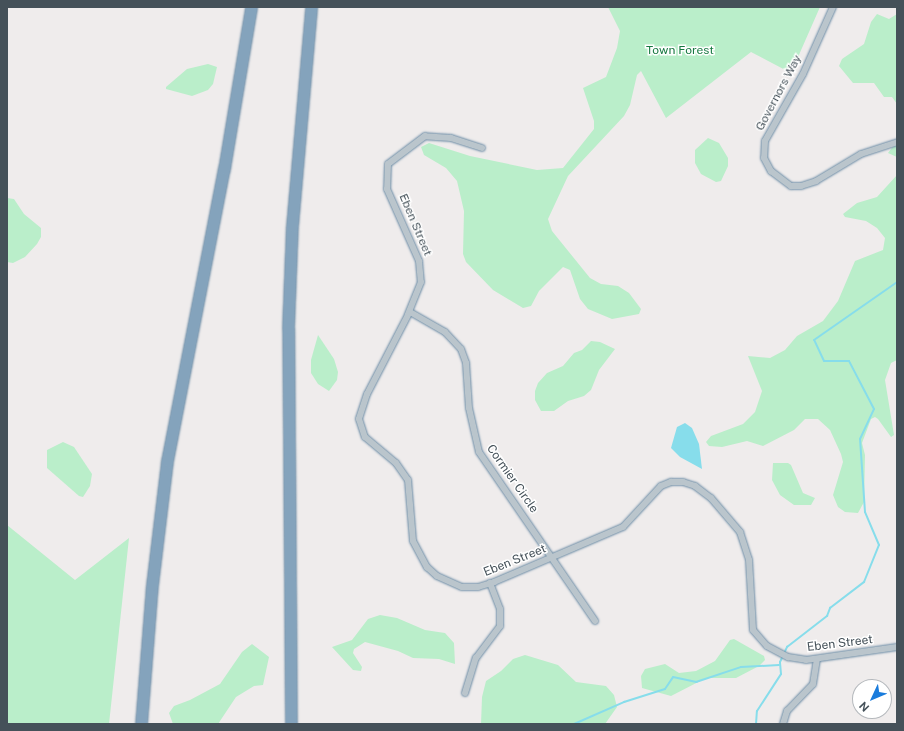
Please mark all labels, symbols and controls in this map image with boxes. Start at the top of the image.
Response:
park label: Town Forest [646,44,714,58]
street label: Governors Way [753,53,805,133]
street label: Eben Street [395,192,435,258]
street label: Cormier Circle [483,442,541,516]
street label: Eben Street [482,542,548,580]
street label: Eben Street [806,633,874,655]
north arrow [852,679,892,719]
text: N [857,699,871,714]

